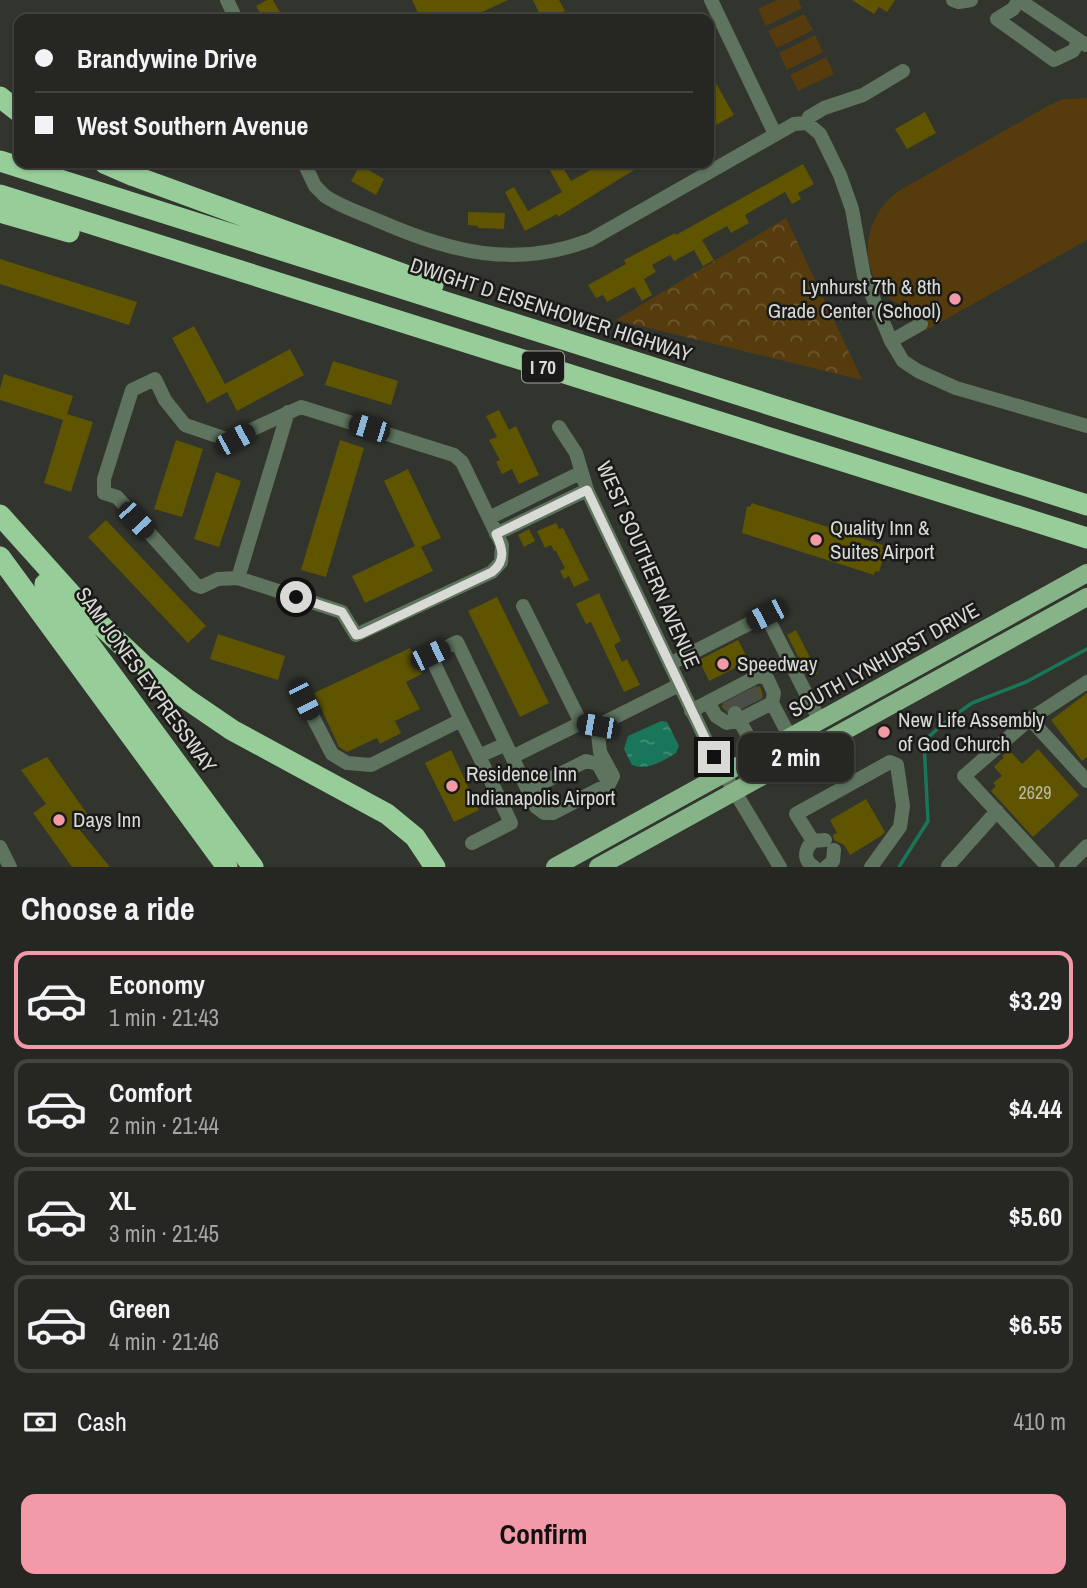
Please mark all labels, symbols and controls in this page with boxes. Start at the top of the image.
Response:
text: Brandywine Drive [77,41,257,76]
text: West Southern Avenue [77,108,308,143]
street label: DWIGHT D EISENHOWER HIGHWAY [407,250,696,369]
place label: Lynhurst 7th & 8th Grade Center (School) [768,272,941,325]
marker: Lynhurst 7th & 8th Grade Center (School) [947,291,963,307]
road number: I 70 [522,352,564,382]
car [346,412,393,444]
car [212,420,259,458]
street label: WEST SOUTHERN AVENUE [590,456,707,673]
car [114,497,159,543]
place label: Quality Inn & Suites Airport [830,513,935,566]
marker: Quality Inn & Suites Airport [808,532,824,548]
street label: SAM JONES EXPRESSWAY [69,581,224,779]
route start [280,581,312,613]
street label: SOUTH LYNHURST DRIVE [783,595,984,724]
car [743,596,790,634]
car [407,636,454,674]
place label: Speedway [737,649,818,678]
marker: Speedway [715,656,731,672]
car [286,677,323,723]
place label: New Life Assembly of God Church [898,705,1045,758]
car [575,712,620,740]
marker: New Life Assembly of God Church [876,724,892,740]
callout: 2 min [738,732,854,782]
route end [698,741,730,773]
text: 2 min [771,742,821,773]
place label: Residence Inn Indianapolis Airport [466,759,616,812]
marker: Residence Inn Indianapolis Airport [444,778,460,794]
house number: 2629 [1019,780,1051,805]
place label: Days Inn [73,805,141,834]
marker: Days Inn [51,812,67,828]
text: Choose a ride [21,887,195,930]
text: Economy [109,967,205,1002]
icon: car [25,969,88,1032]
text: $3.29 [1009,983,1062,1018]
text: 1 min · 21:43 [109,1002,219,1033]
text: Comfort [109,1075,192,1110]
icon: car [25,1077,88,1140]
text: $4.44 [1009,1091,1062,1126]
text: 2 min · 21:44 [109,1110,219,1141]
text: XL [109,1183,136,1218]
icon: car [25,1185,88,1248]
text: $5.60 [1009,1199,1062,1234]
text: 3 min · 21:45 [109,1218,219,1249]
text: Green [109,1291,171,1326]
icon: car [25,1293,88,1356]
text: $6.55 [1009,1307,1062,1342]
text: 4 min · 21:46 [109,1326,219,1357]
icon: cash [21,1403,59,1441]
text: Cash [77,1404,127,1439]
text: 410 m [1014,1406,1066,1437]
button: Confirm [21,1494,1066,1574]

